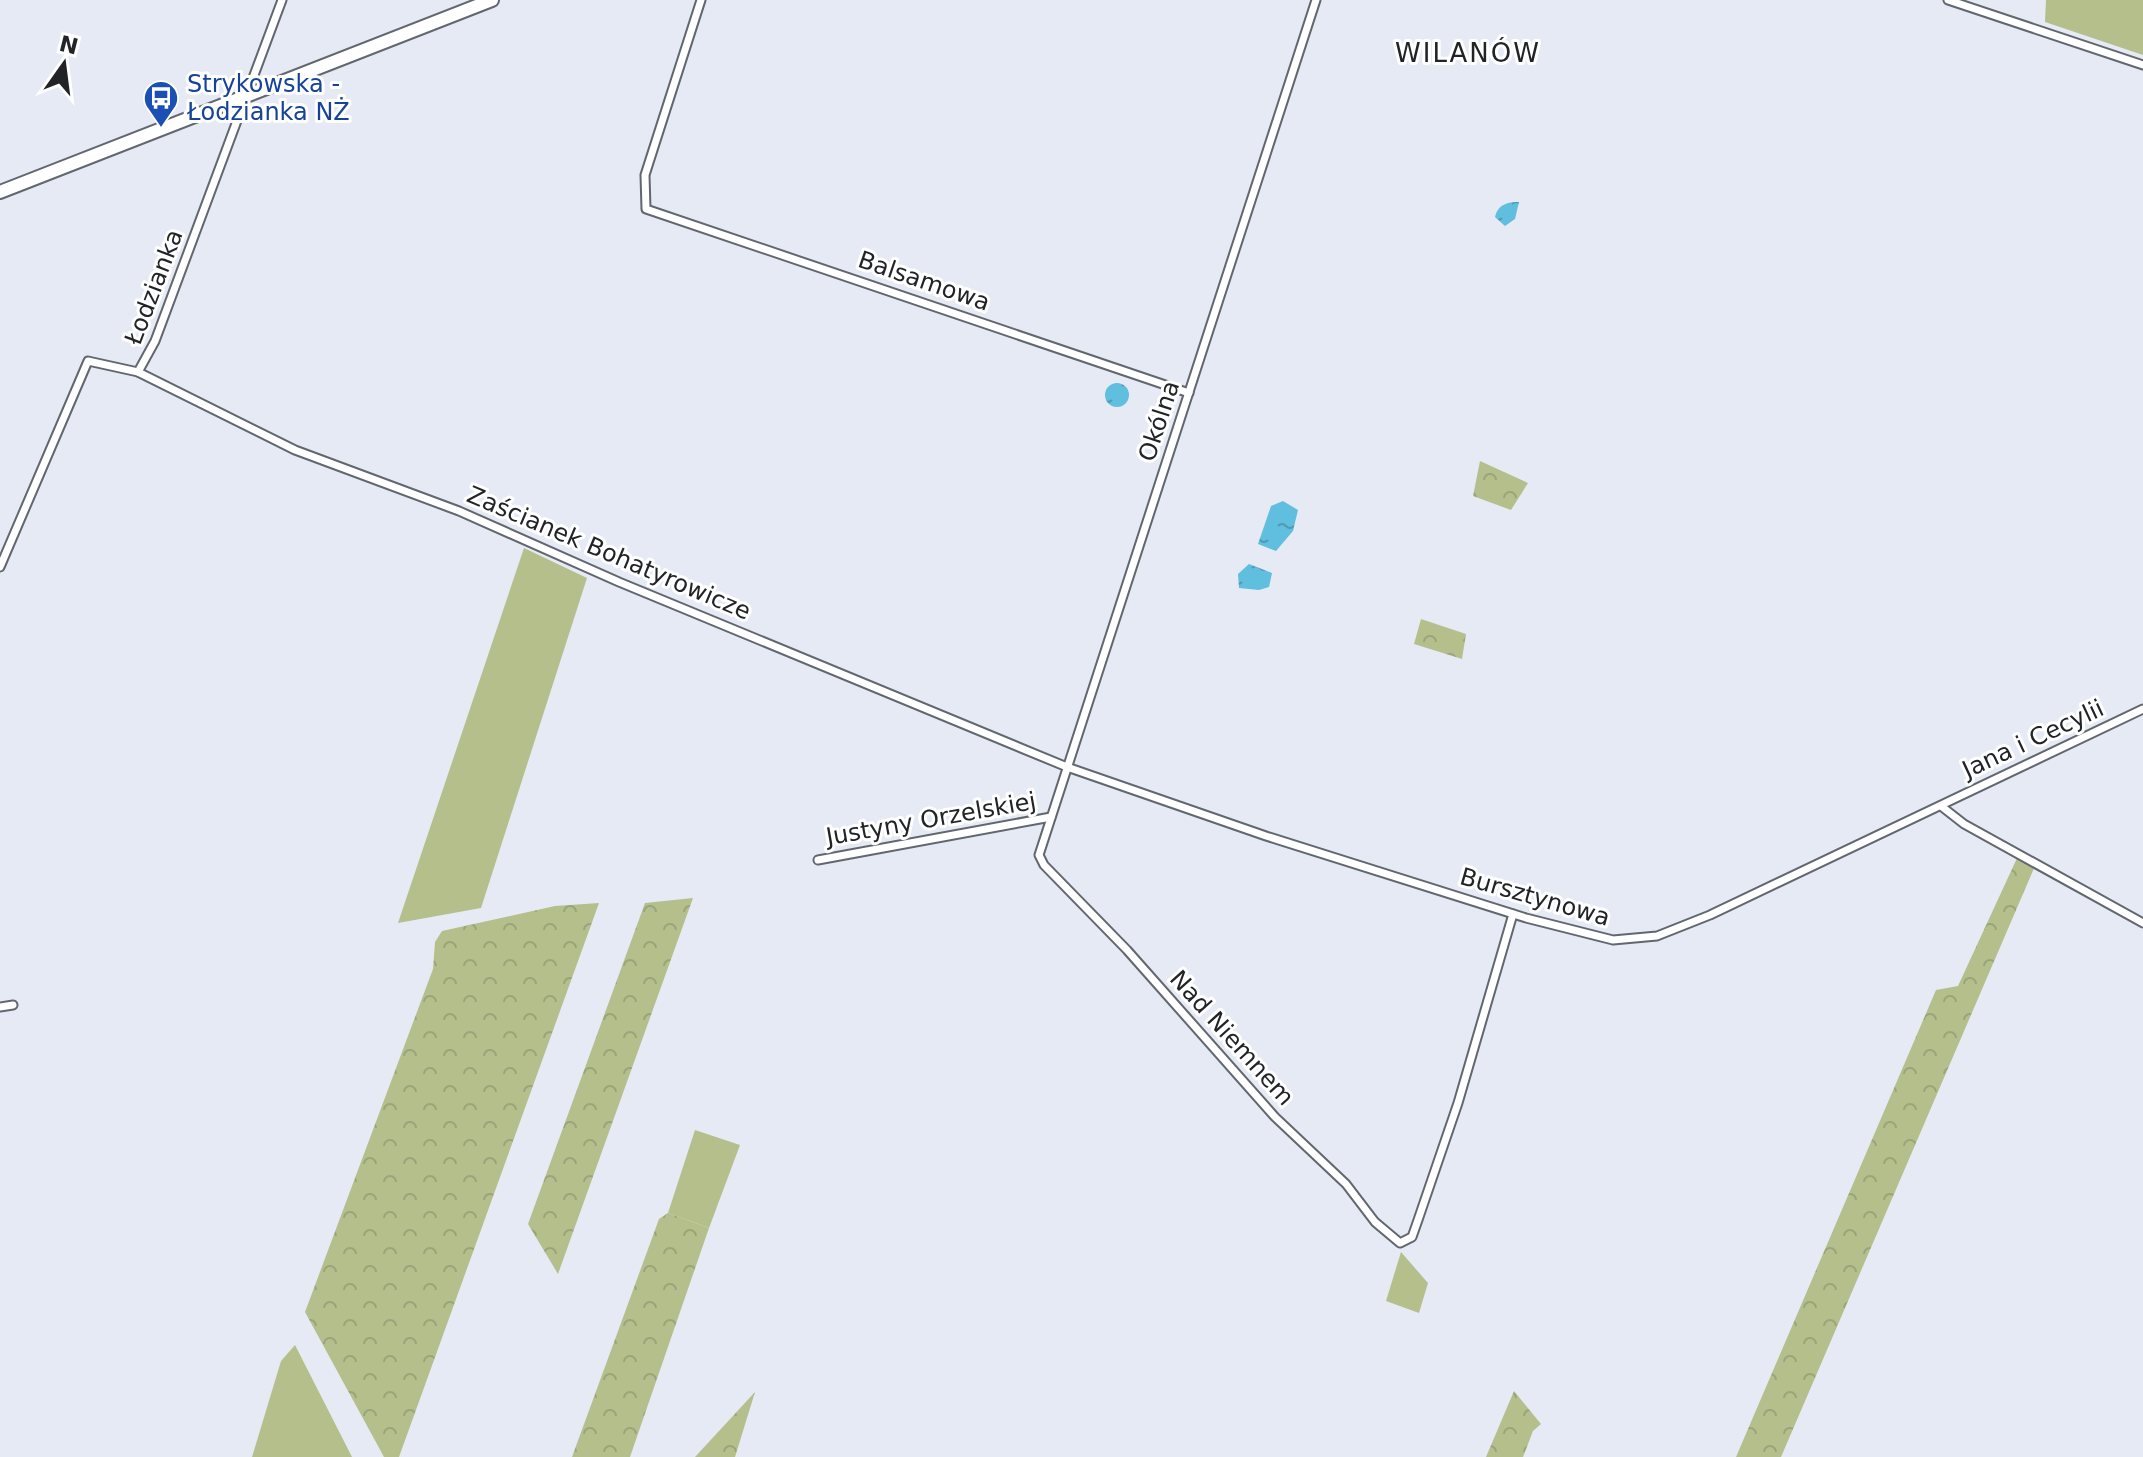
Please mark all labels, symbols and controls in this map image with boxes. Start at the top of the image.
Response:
north arrow [24,24,104,104]
text: N [57,31,81,59]
district label: WILANÓW [1395,37,1541,68]
place label: Strykowska - Łodzianka NŻ [186,70,350,126]
bus stop icon: Strykowska - Łodzianka NŻ [142,79,180,129]
street label: Łodzianka [119,226,189,349]
street label: Balsamowa [854,245,994,317]
street label: Okólna [1133,377,1185,465]
street label: Zaścianek Bohatyrowicze [463,480,755,626]
street label: Jana i Cecylii [1956,694,2108,785]
street label: Justyny Orzelskiej [822,787,1038,852]
street label: Bursztynowa [1457,862,1613,932]
street label: Nad Niemnem [1164,965,1300,1111]

